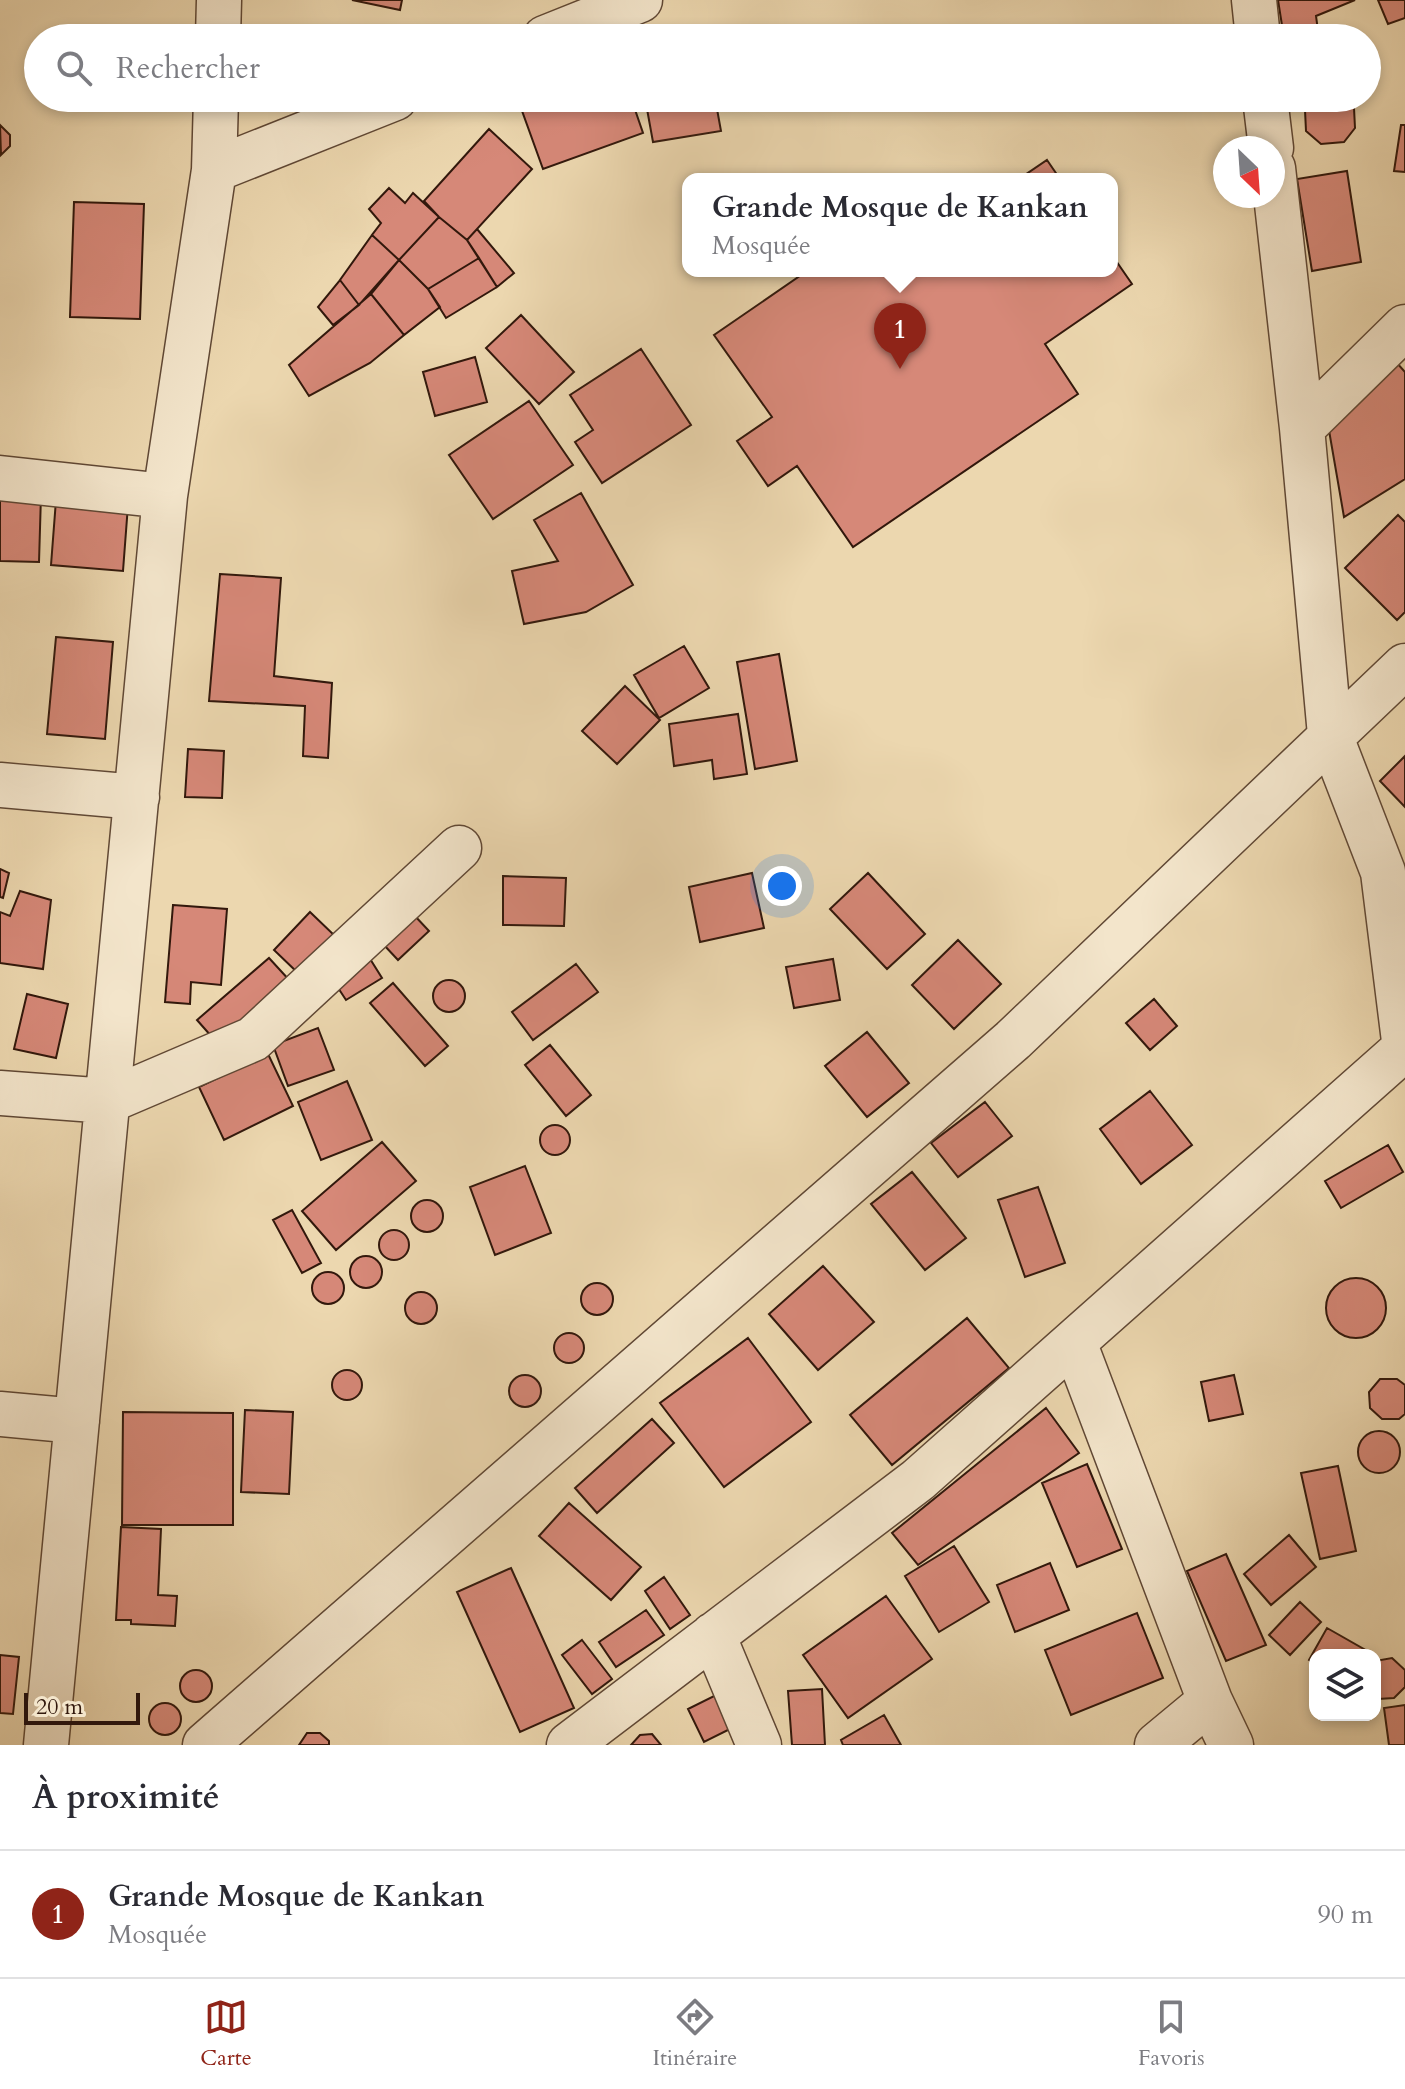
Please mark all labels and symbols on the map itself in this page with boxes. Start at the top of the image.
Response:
north arrow [1213,136,1285,208]
pin: 1 [874,303,926,369]
your location [762,866,802,906]
scale bar [24,1689,140,1725]

